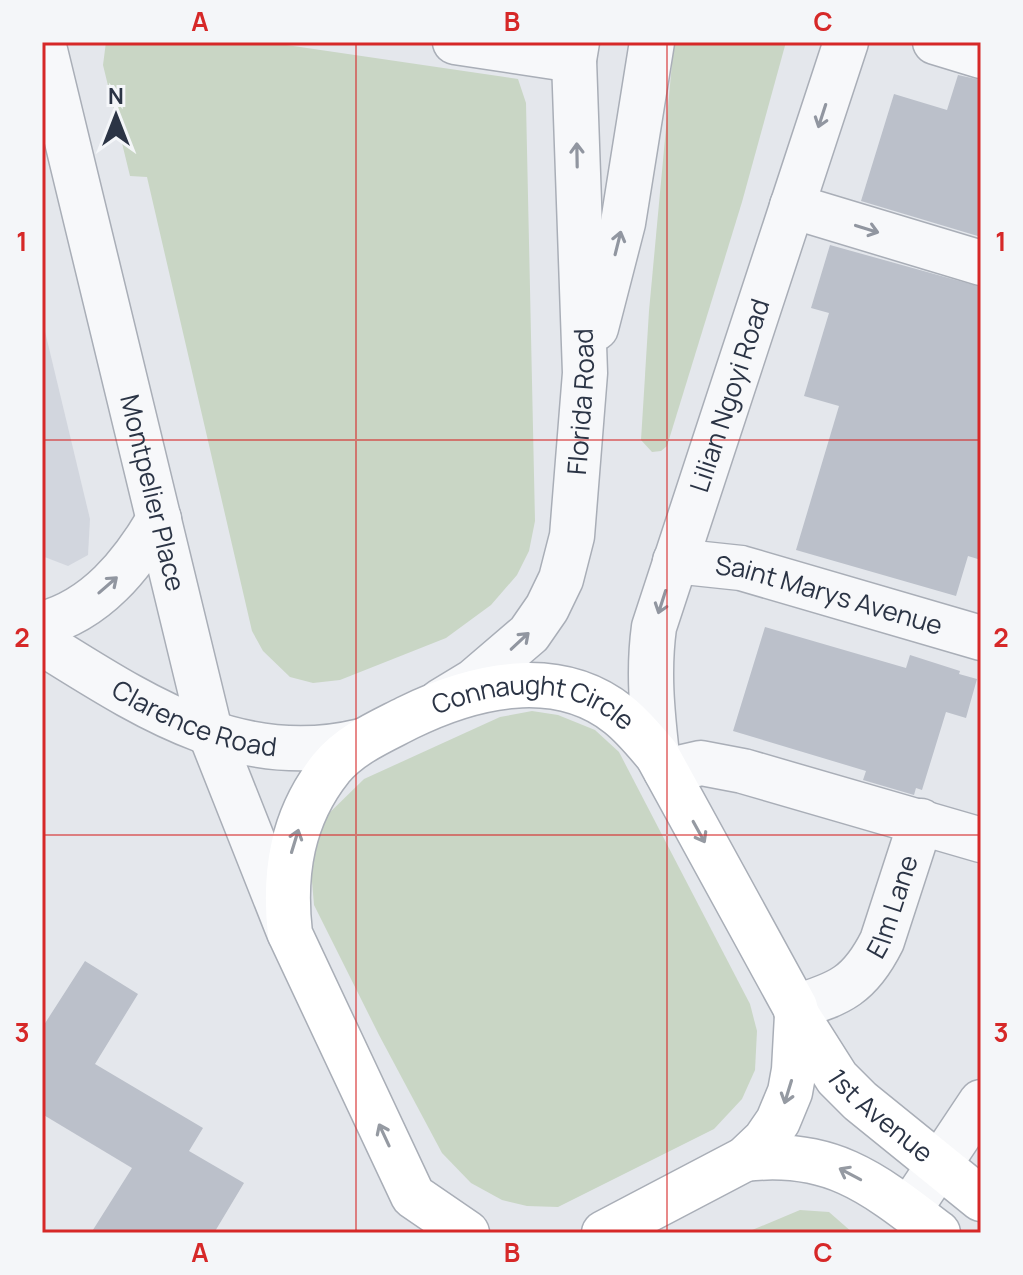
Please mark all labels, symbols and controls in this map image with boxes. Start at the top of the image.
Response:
text: A [191,3,209,39]
text: B [504,3,520,39]
text: C [813,3,833,39]
north arrow [76,76,156,156]
text: N [108,81,124,111]
one-way arrow [813,103,828,128]
one-way arrow [569,142,584,169]
one-way arrow [853,222,879,237]
text: 1 [16,223,28,259]
text: 1 [995,223,1007,259]
one-way arrow [611,231,626,256]
street label: Lilian Ngoyi Road [681,294,778,496]
street label: Florida Road [558,328,602,476]
street label: Montpelier Place [112,391,194,595]
street label: Saint Marys Avenue [714,546,947,643]
one-way arrow [98,576,118,594]
one-way arrow [654,589,669,615]
text: 2 [14,619,30,655]
text: 2 [993,619,1009,655]
one-way arrow [510,633,530,651]
street label: Connaught Circle [426,666,643,737]
street label: Clarence Road [106,671,279,764]
one-way arrow [691,819,707,843]
one-way arrow [288,828,303,854]
street label: Elm Lane [857,850,926,964]
text: 3 [14,1014,30,1050]
text: 3 [993,1014,1009,1050]
street label: 1st Avenue [819,1062,941,1170]
one-way arrow [780,1079,795,1105]
one-way arrow [376,1123,391,1147]
one-way arrow [839,1166,862,1182]
text: A [191,1234,209,1270]
text: B [504,1234,520,1270]
text: C [813,1234,833,1270]

